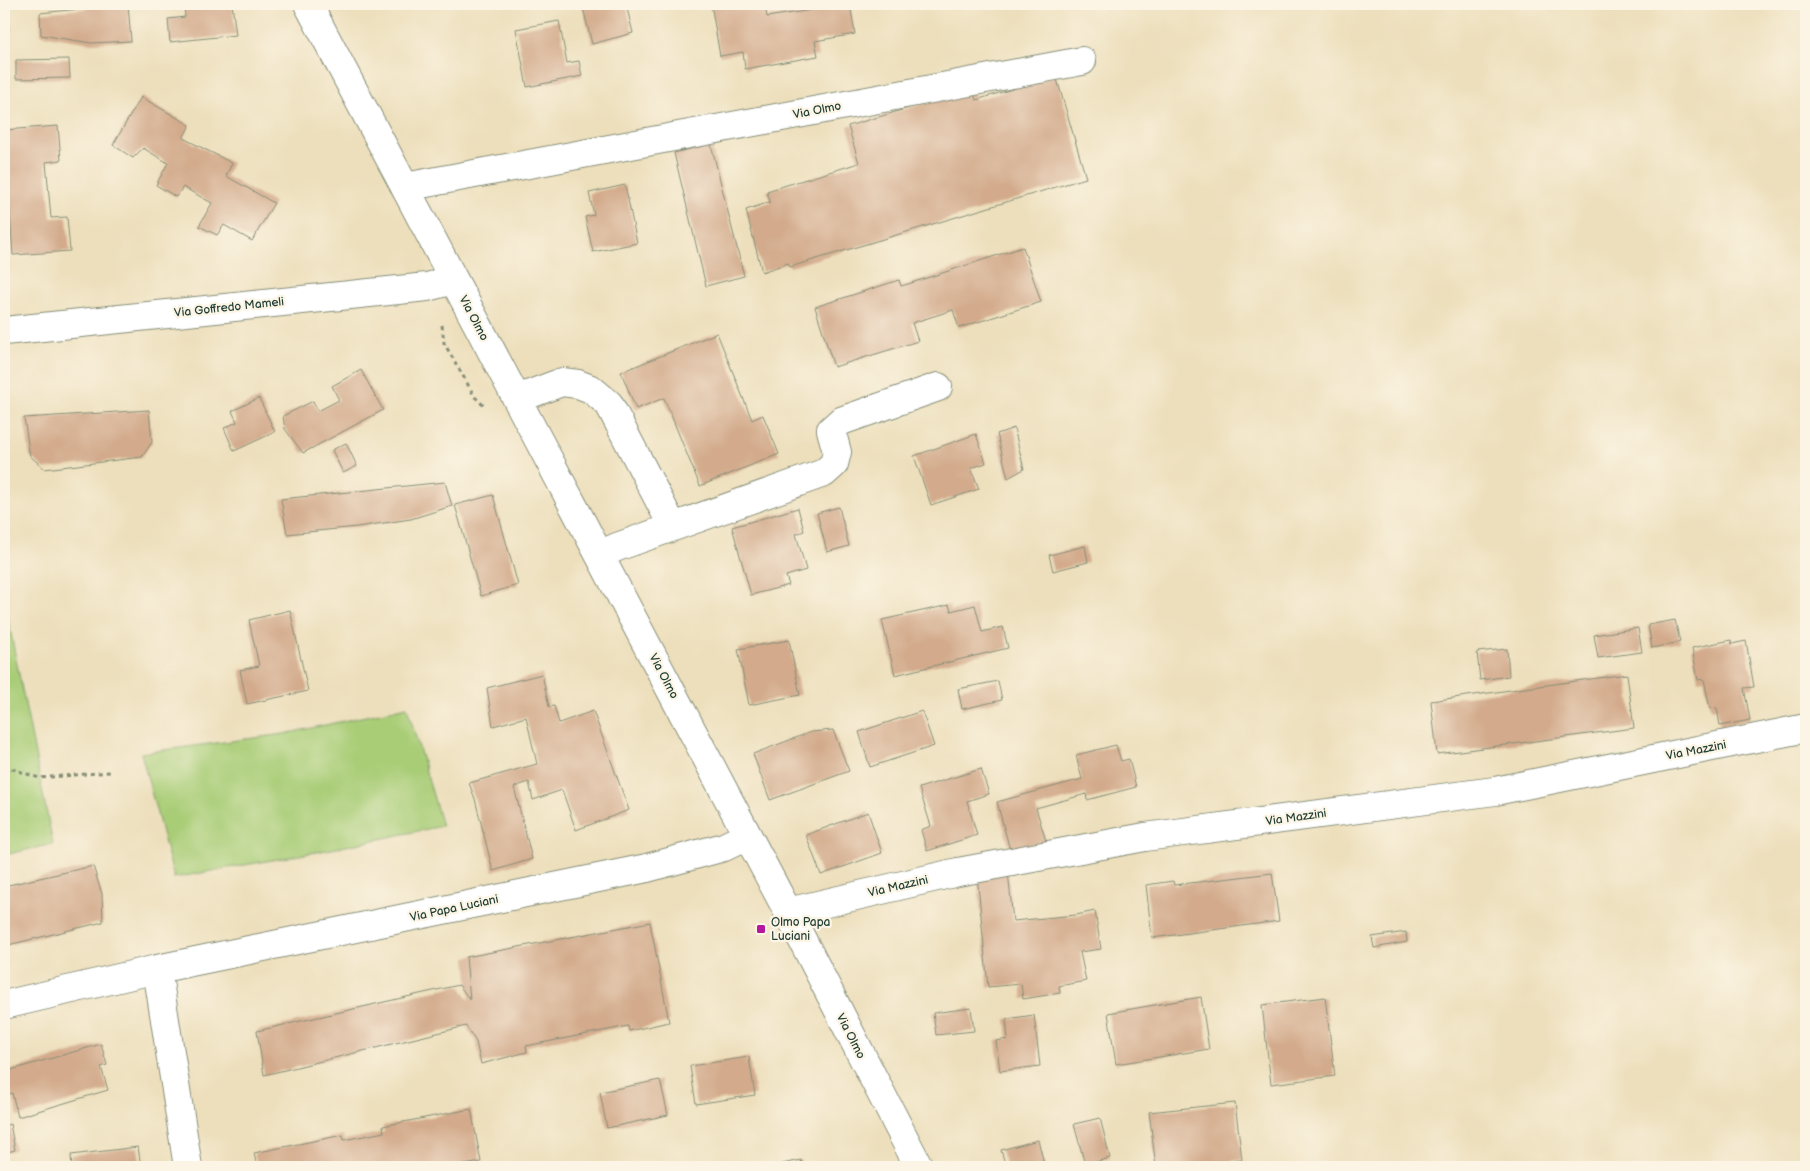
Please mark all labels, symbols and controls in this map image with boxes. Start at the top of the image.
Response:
street label: Via Olmo [792,98,843,123]
street label: Via Olmo [455,293,492,343]
street label: Via Goffredo Mameli [173,294,285,321]
street label: Via Olmo [645,651,682,701]
street label: Via Mazzini [1665,737,1728,764]
street label: Via Mazzini [1265,806,1328,829]
street label: Via Mazzini [867,872,930,901]
street label: Via Papa Luciani [408,892,500,925]
place label: Olmo Papa Luciani [771,915,831,944]
marker: Olmo Papa Luciani [755,923,767,935]
street label: Via Olmo [833,1011,868,1062]

